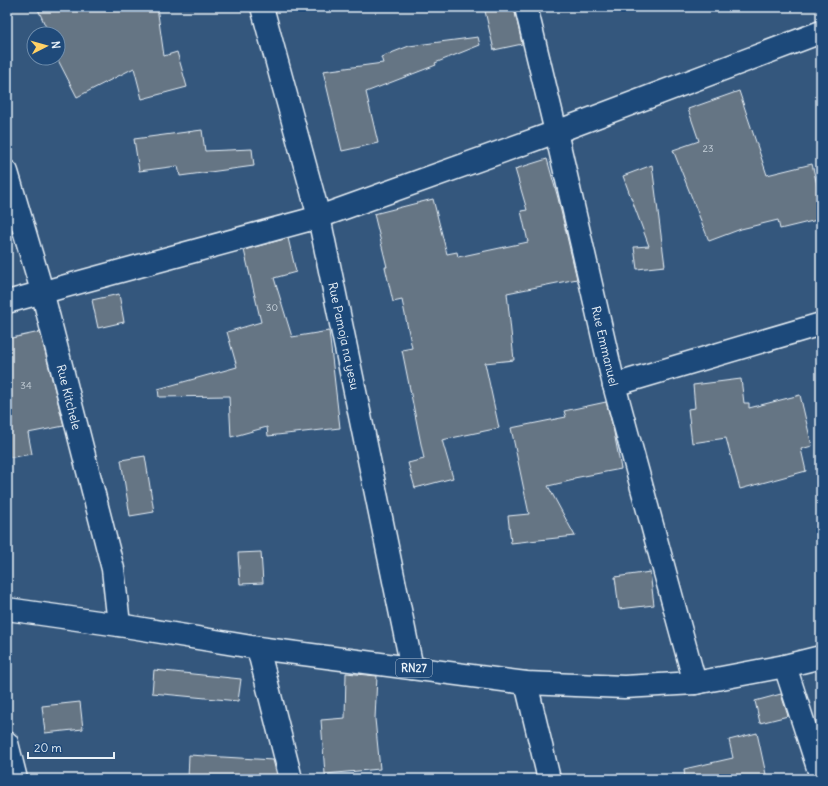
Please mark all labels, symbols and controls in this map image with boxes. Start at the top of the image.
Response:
north arrow [26,26,66,66]
text: N [49,40,63,49]
house number: 23 [702,142,714,155]
street label: Rue Pamoja na yesu [325,281,363,391]
house number: 30 [266,301,278,314]
street label: Rue Emmanuel [589,305,621,387]
street label: Rue Kitchele [54,363,84,431]
house number: 34 [20,379,32,392]
road number: RN27 [396,659,432,677]
scale bar [28,734,114,760]
text: 20 m [34,740,62,755]

